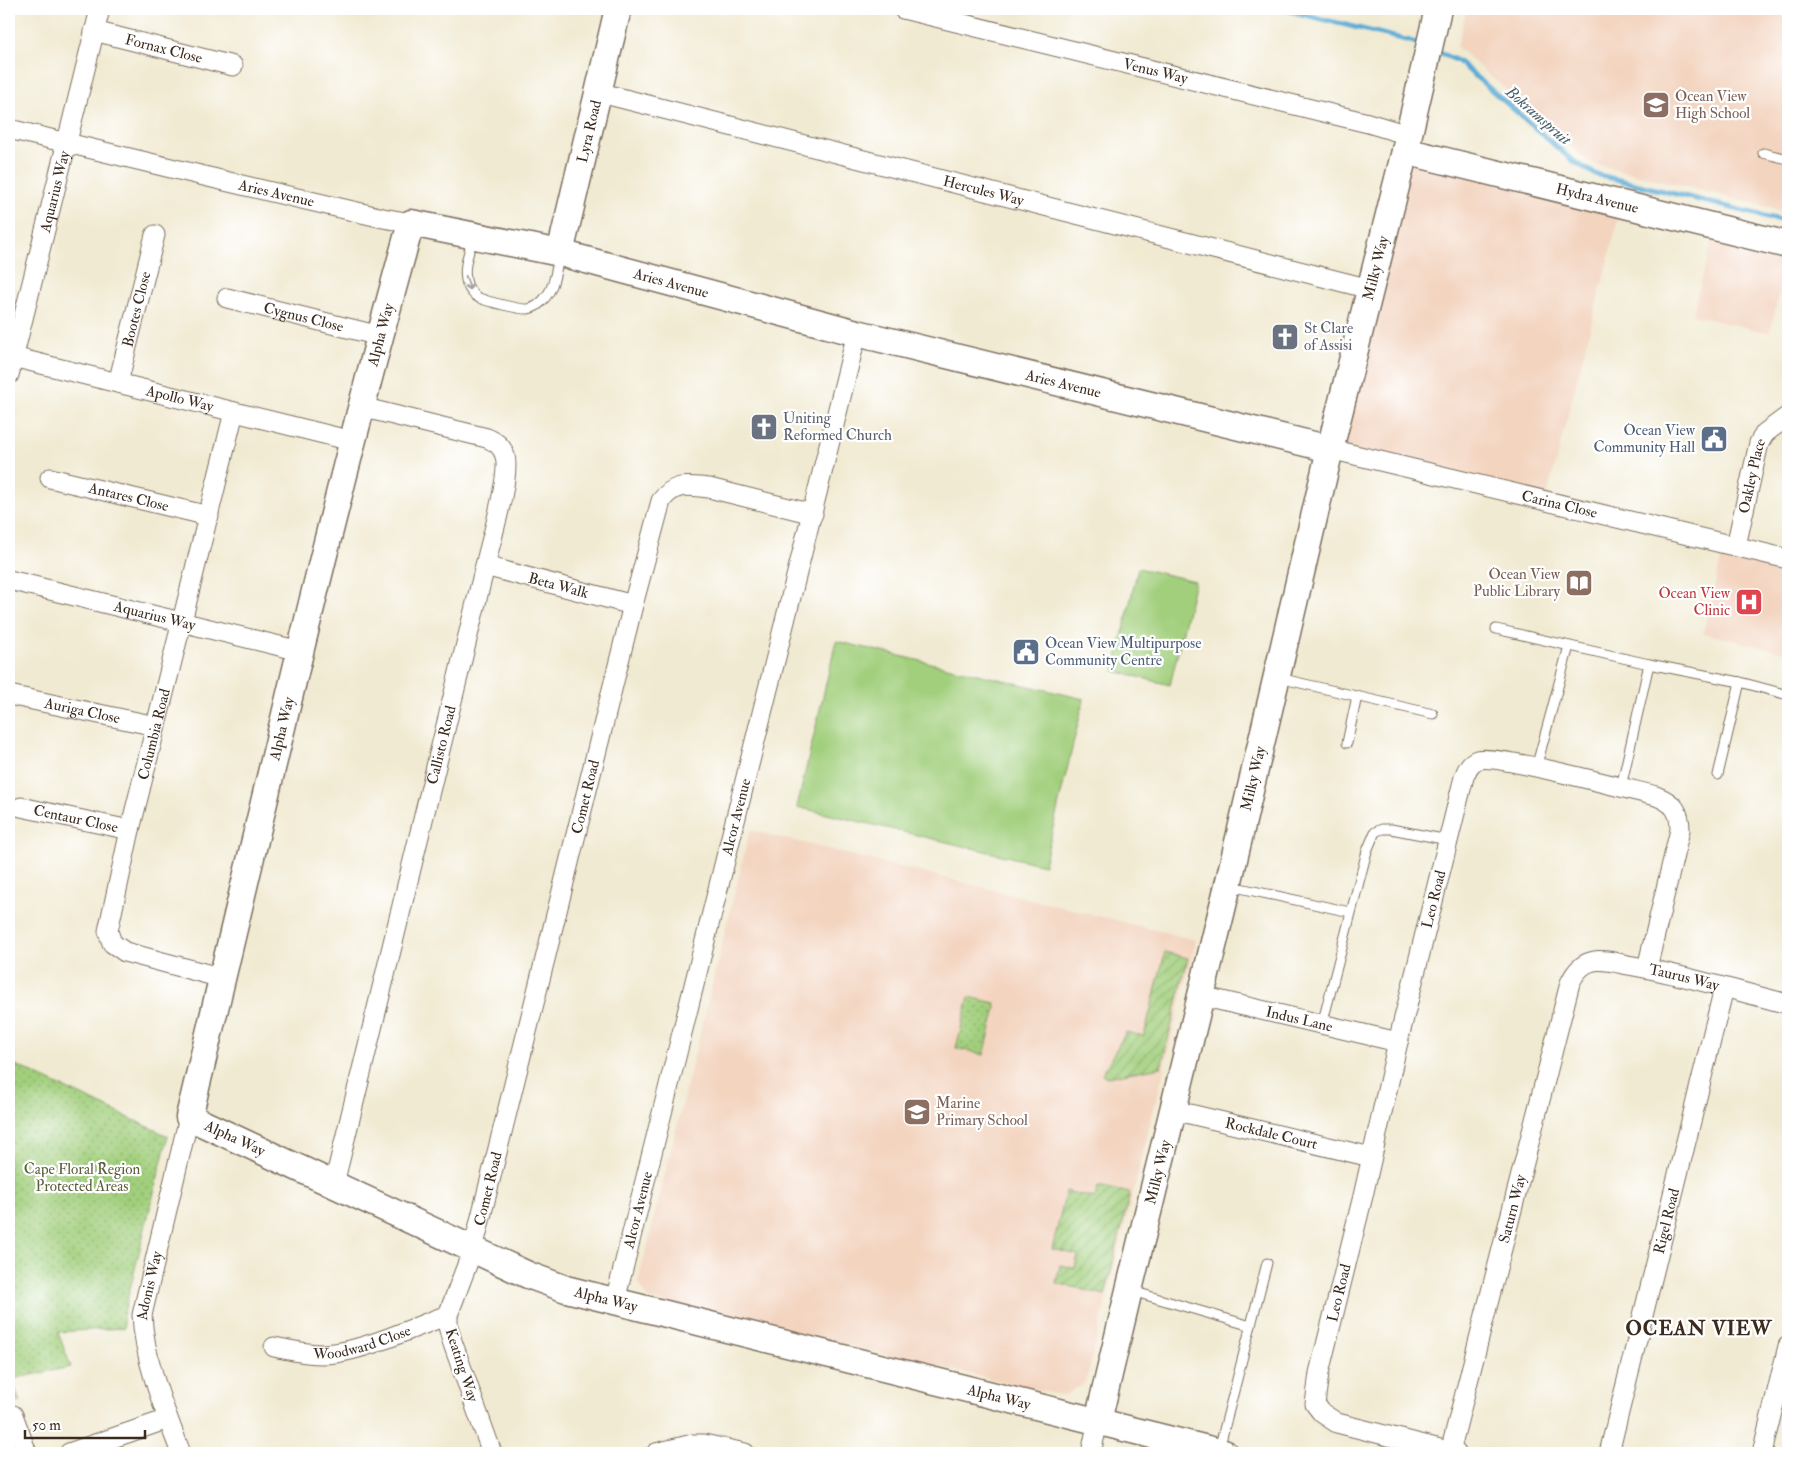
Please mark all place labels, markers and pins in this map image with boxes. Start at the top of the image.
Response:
place label: Ocean View High School [1675,87,1750,123]
school or university icon: Ocean View High School [1641,90,1671,120]
place label: St Clare of Assisi [1304,319,1353,355]
church icon: St Clare of Assisi [1270,322,1300,352]
place label: Uniting Reformed Church [783,409,892,445]
church icon: Uniting Reformed Church [749,412,779,442]
place label: Ocean View Community Hall [1593,421,1696,457]
public building icon: Ocean View Community Hall [1699,424,1729,454]
place label: Ocean View Public Library [1473,565,1561,601]
library icon: Ocean View Public Library [1564,568,1594,598]
place label: Ocean View Clinic [1658,584,1731,620]
hospital icon: Ocean View Clinic [1734,587,1764,617]
place label: Ocean View Multipurpose Community Centre [1045,634,1201,670]
public building icon: Ocean View Multipurpose Community Centre [1011,637,1041,667]
place label: Marine Primary School [936,1094,1028,1130]
school or university icon: Marine Primary School [902,1097,932,1127]

